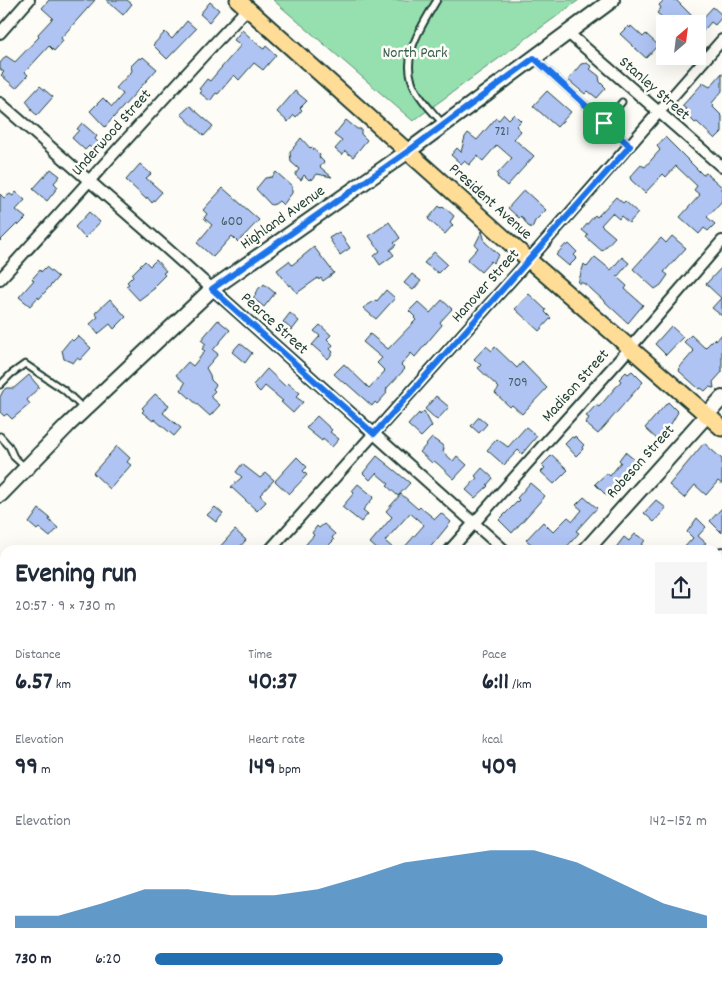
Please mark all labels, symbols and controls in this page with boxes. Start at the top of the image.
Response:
north arrow [656,15,706,65]
map controls [656,15,706,65]
park label: North Park [382,42,448,65]
street label: Stanley Street [613,52,695,127]
street label: Underwood Street [67,84,157,182]
pin [583,102,625,144]
icon: arrive [590,109,618,137]
house number: 721 [495,122,509,142]
street label: President Avenue [443,158,537,246]
street label: Highland Avenue [236,180,330,256]
house number: 600 [221,212,243,232]
street label: Hanover Street [447,244,526,328]
street label: Pearce Street [235,287,313,361]
street label: Madison Street [537,344,615,428]
house number: 709 [508,373,528,393]
street label: Robeson Street [601,420,681,504]
text: Evening run [15,556,137,596]
button: share [655,562,707,614]
text: 20:57 · 9 × 730 m [15,595,115,618]
text: Distance [15,645,61,665]
text: Time [248,645,272,665]
text: Pace [482,645,506,665]
text: 6.57 [15,665,53,701]
text: 40:37 [248,665,297,701]
text: 6:11 [482,665,509,701]
text: km [53,675,71,695]
text: /km [509,675,532,695]
text: Elevation [15,730,64,750]
text: Heart rate [248,730,305,750]
text: kcal [482,730,503,750]
text: 99 [15,750,38,786]
text: 149 [248,750,276,786]
text: 409 [482,750,517,786]
text: m [38,760,51,780]
text: bpm [276,760,301,780]
text: Elevation [15,810,71,833]
text: 142–152 m [649,810,707,833]
text: 730 m [15,948,52,971]
text: 6:20 [95,948,121,971]

